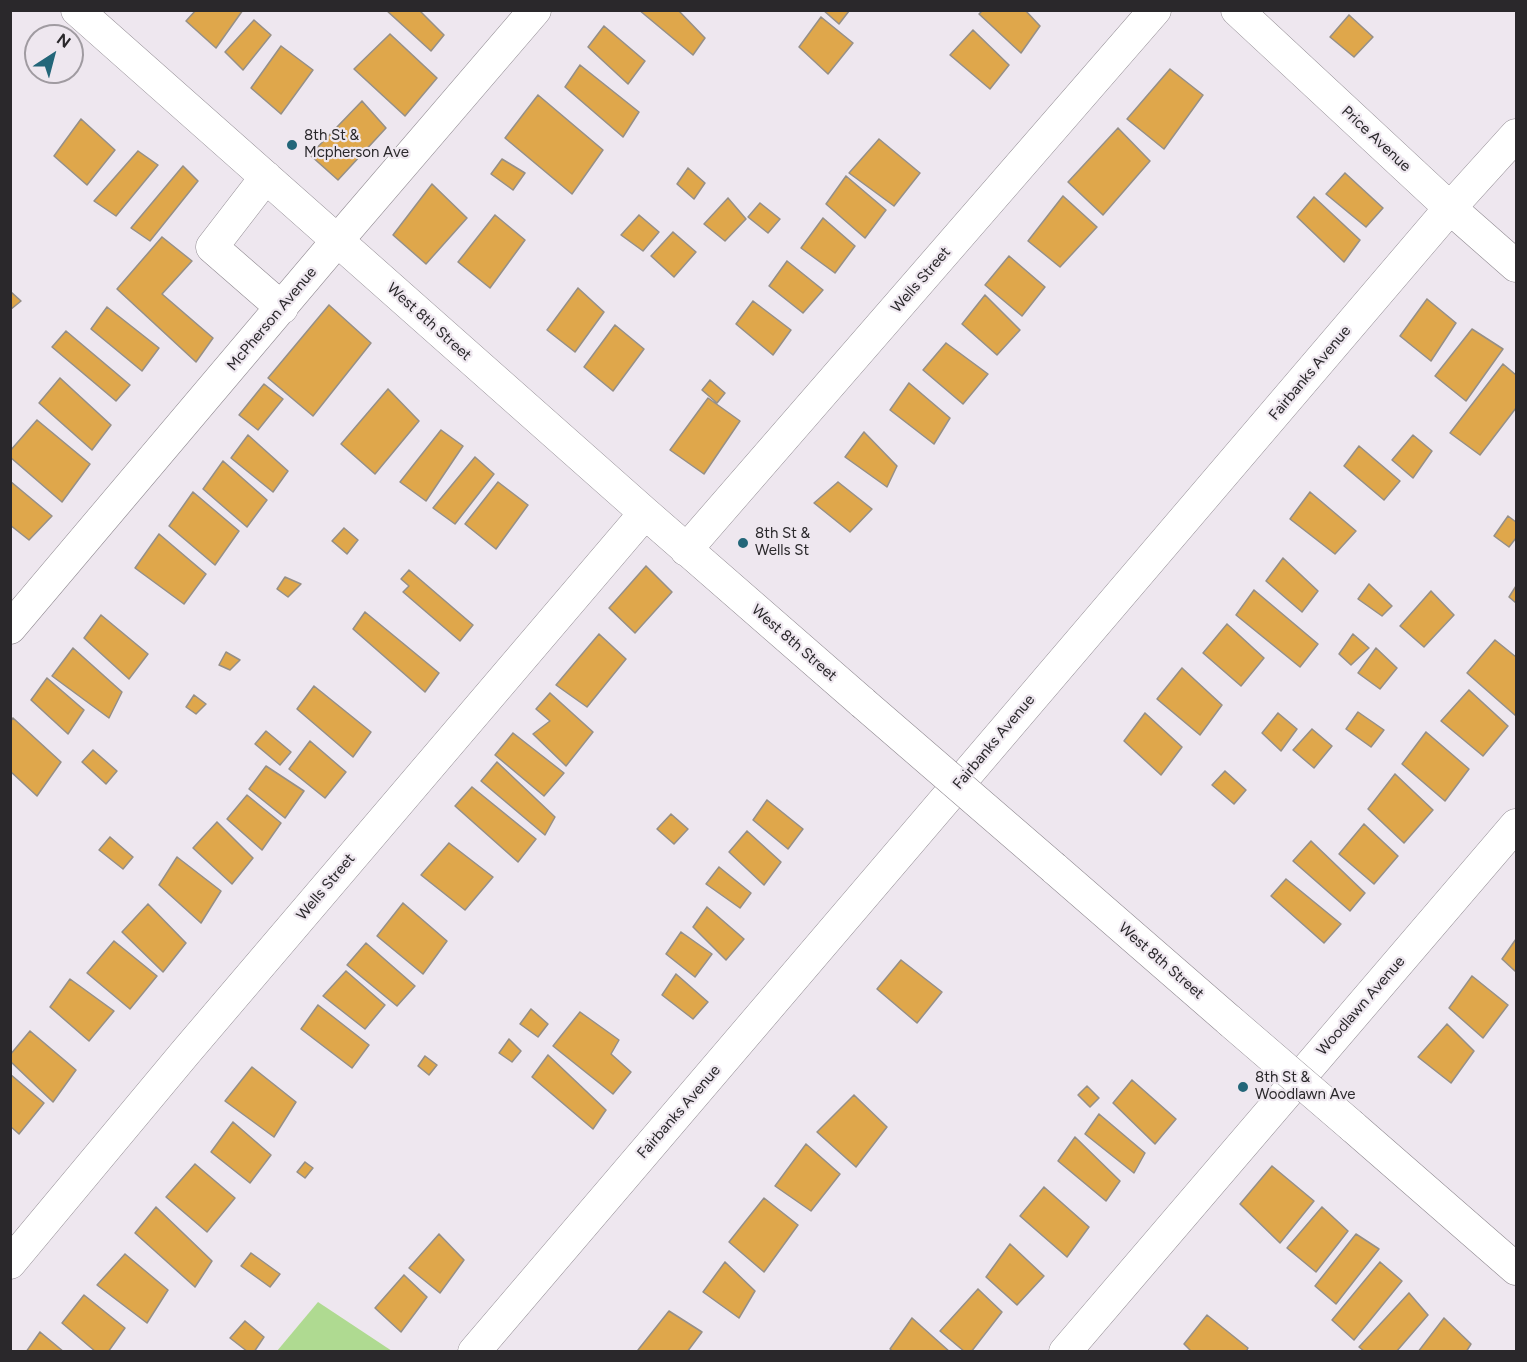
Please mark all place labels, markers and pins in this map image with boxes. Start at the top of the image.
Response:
place label: 8th St & Mcpherson Ave [304,127,409,162]
marker: 8th St & Mcpherson Ave [285,138,299,152]
place label: 8th St & Wells St [755,525,810,560]
marker: 8th St & Wells St [736,536,750,550]
place label: 8th St & Woodlawn Ave [1255,1069,1355,1104]
marker: 8th St & Woodlawn Ave [1236,1080,1250,1094]

